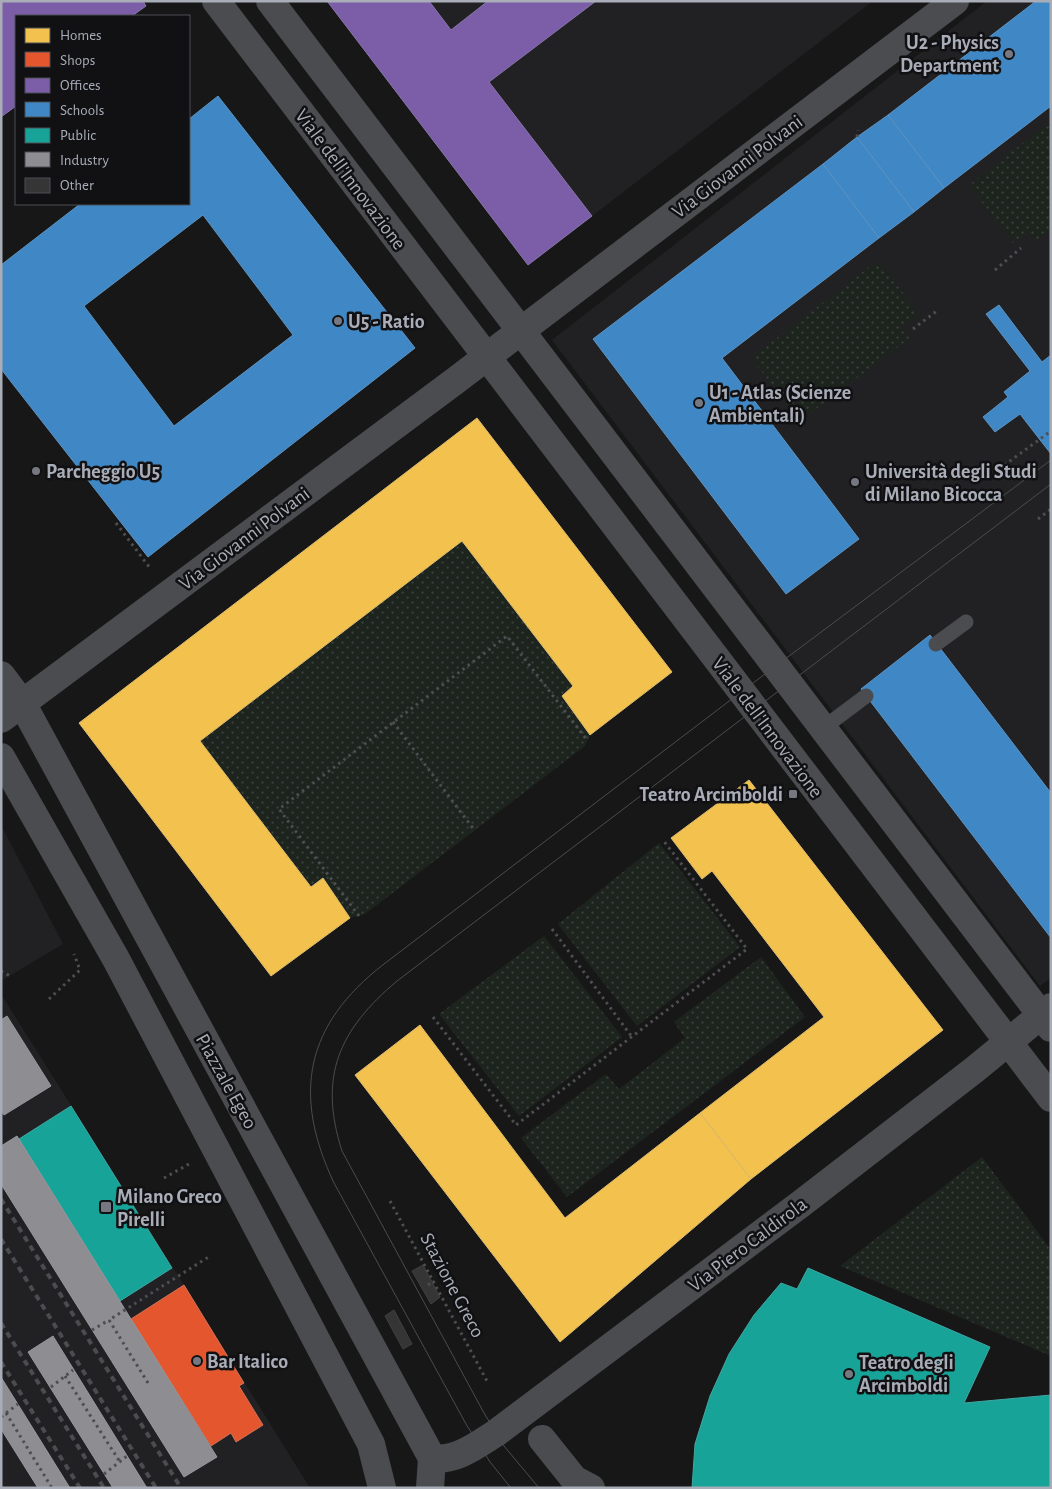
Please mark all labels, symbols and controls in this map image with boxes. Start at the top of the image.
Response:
legend [15,15,190,205]
text: Homes [60,28,102,43]
place label: U2 - Physics Department [900,33,999,76]
marker: U2 - Physics Department [1003,48,1015,60]
text: Shops [60,53,95,68]
text: Offices [60,78,101,93]
text: Schools [60,103,104,118]
street label: Viale dell'Innovazione [291,106,409,254]
street label: Via Giovanni Polvani [669,111,806,222]
text: Public [60,128,96,143]
text: Industry [60,153,109,168]
text: Other [60,178,94,193]
place label: U5 - Ratio [348,312,425,332]
marker: U5 - Ratio [332,315,344,327]
place label: U1 - Atlas (Scienze Ambientali) [709,383,851,426]
marker: U1 - Atlas (Scienze Ambientali) [693,397,705,409]
place label: Parcheggio U5 [46,462,160,482]
place label: Università degli Studi di Milano Bicocca [865,462,1037,505]
marker: Parcheggio U5 [30,465,42,477]
marker: Università degli Studi di Milano Bicocca [849,476,861,488]
street label: Via Giovanni Polvani [176,483,313,594]
street label: Viale dell'Innovazione [708,654,826,802]
place label: Teatro Arcimboldi [639,785,783,805]
marker: Teatro Arcimboldi [787,788,799,800]
street label: Piazzale Egeo [192,1031,260,1132]
place label: Milano Greco Pirelli [117,1187,222,1230]
street label: Via Piero Caldirola [685,1194,811,1296]
marker: Milano Greco Pirelli [99,1200,113,1214]
street label: Stazione Greco [416,1230,488,1341]
place label: Bar Italico [207,1352,288,1372]
place label: Teatro degli Arcimboldi [859,1353,954,1396]
marker: Bar Italico [191,1355,203,1367]
marker: Teatro degli Arcimboldi [843,1368,855,1380]

